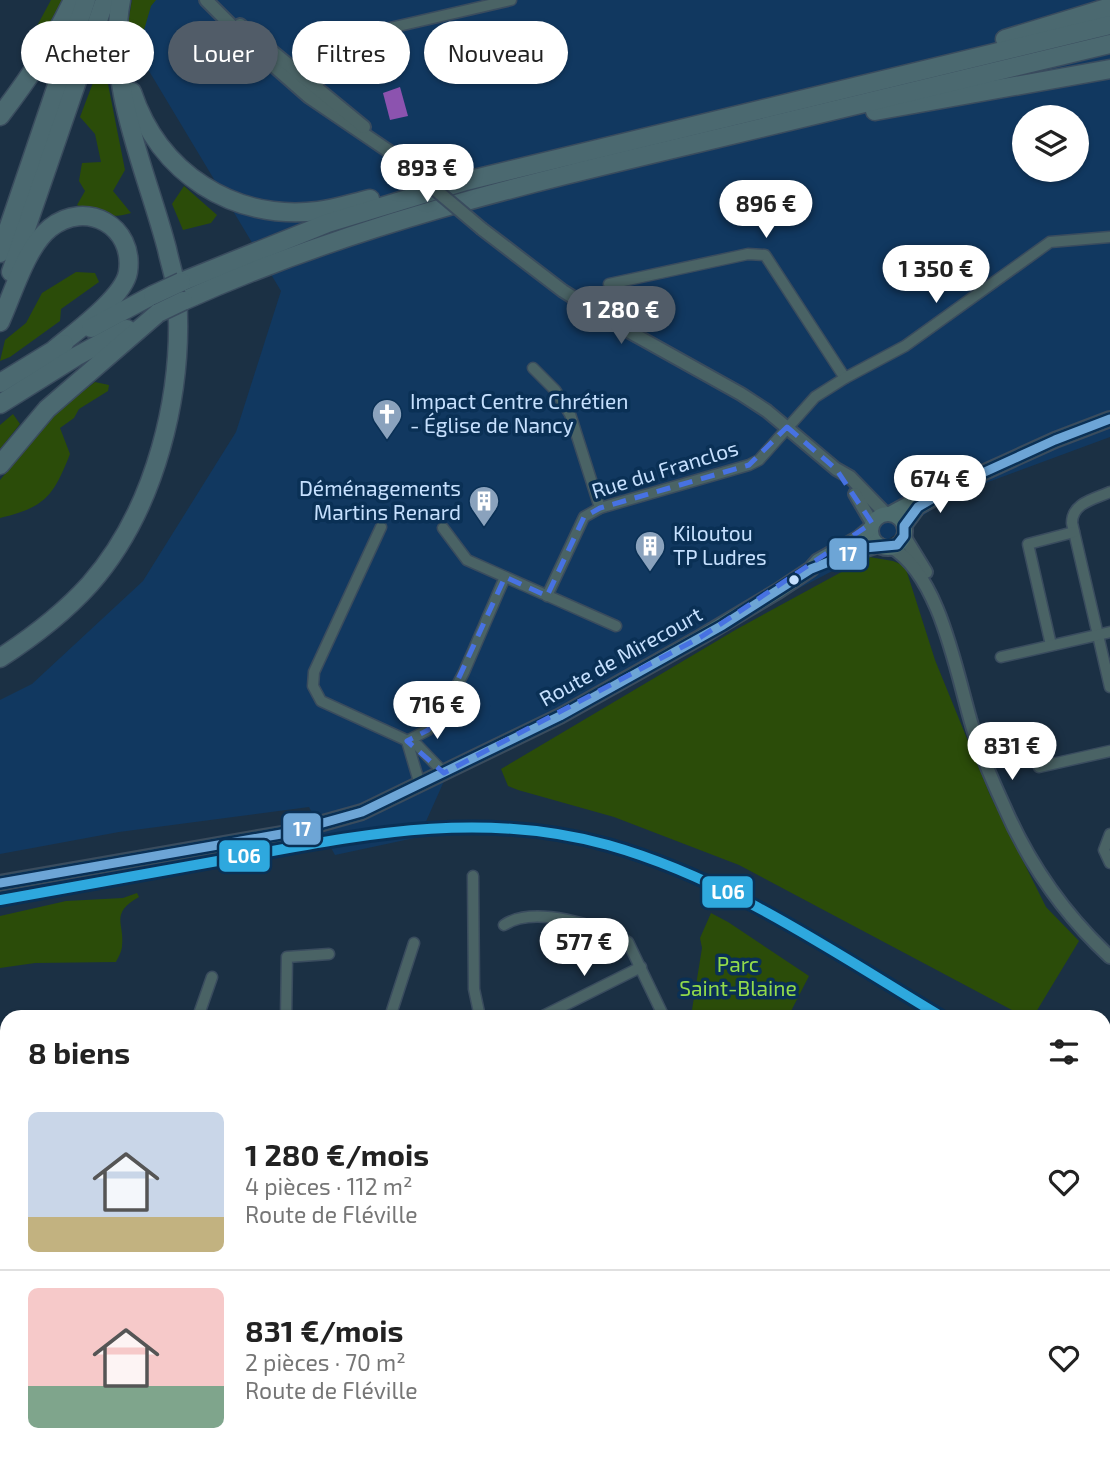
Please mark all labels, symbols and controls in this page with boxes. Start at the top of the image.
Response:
chip: Acheter [21,21,154,84]
chip: Louer [168,21,278,84]
chip: Filtres [292,21,410,84]
chip: Nouveau [424,21,568,84]
map controls [1012,105,1089,182]
button: layers [1012,105,1089,182]
pin: 893 € [378,144,476,204]
text: 893 € [397,153,457,181]
pin: 896 € [717,180,815,240]
text: 896 € [735,189,797,217]
pin: 1 350 € [871,246,1001,305]
text: 1 350 € [899,254,973,282]
pin: 1 280 € [556,286,686,346]
text: 1 280 € [583,295,659,323]
place label: Impact Centre Chrétien - Église de Nancy [410,388,628,437]
church icon: Impact Centre Chrétien - Église de Nancy [370,397,404,441]
street label: Rue du Franclos [588,434,741,503]
pin: 674 € [891,456,989,515]
text: 674 € [910,464,970,492]
place label: Déménagements Martins Renard [299,475,461,524]
building icon: Déménagements Martins Renard [467,484,501,528]
place label: Kiloutou TP Ludres [673,520,767,569]
building icon: Kiloutou TP Ludres [633,529,667,573]
line badge: 17 [828,537,868,571]
text: 17 [839,542,857,565]
unlabelled marker [787,573,801,587]
street label: Route de Mirecourt [535,601,706,711]
pin: 716 € [388,682,486,741]
text: 716 € [409,690,465,718]
pin: 831 € [963,722,1061,782]
text: 831 € [983,731,1041,759]
line badge: 17 [282,812,322,846]
text: 17 [293,817,311,840]
line badge: L06 [218,839,271,873]
text: L06 [227,844,261,867]
line badge: L06 [701,875,754,909]
text: L06 [711,880,745,903]
pin: 577 € [535,918,633,978]
text: 577 € [556,927,612,955]
park label: Parc Saint-Blaine [679,951,797,1000]
icon: filters [1045,1033,1083,1071]
text: 8 biens [28,1034,130,1070]
text: 1 280 €/mois [245,1136,429,1172]
icon: home [84,1140,168,1224]
icon: heart [1045,1163,1083,1201]
text: 4 pièces · 112 m² [245,1172,413,1200]
text: Route de Fléville [245,1200,418,1228]
text: 831 €/mois [245,1312,403,1348]
icon: home [84,1316,168,1400]
icon: heart [1045,1339,1083,1377]
text: 2 pièces · 70 m² [245,1348,406,1376]
text: Route de Fléville [245,1376,418,1404]

